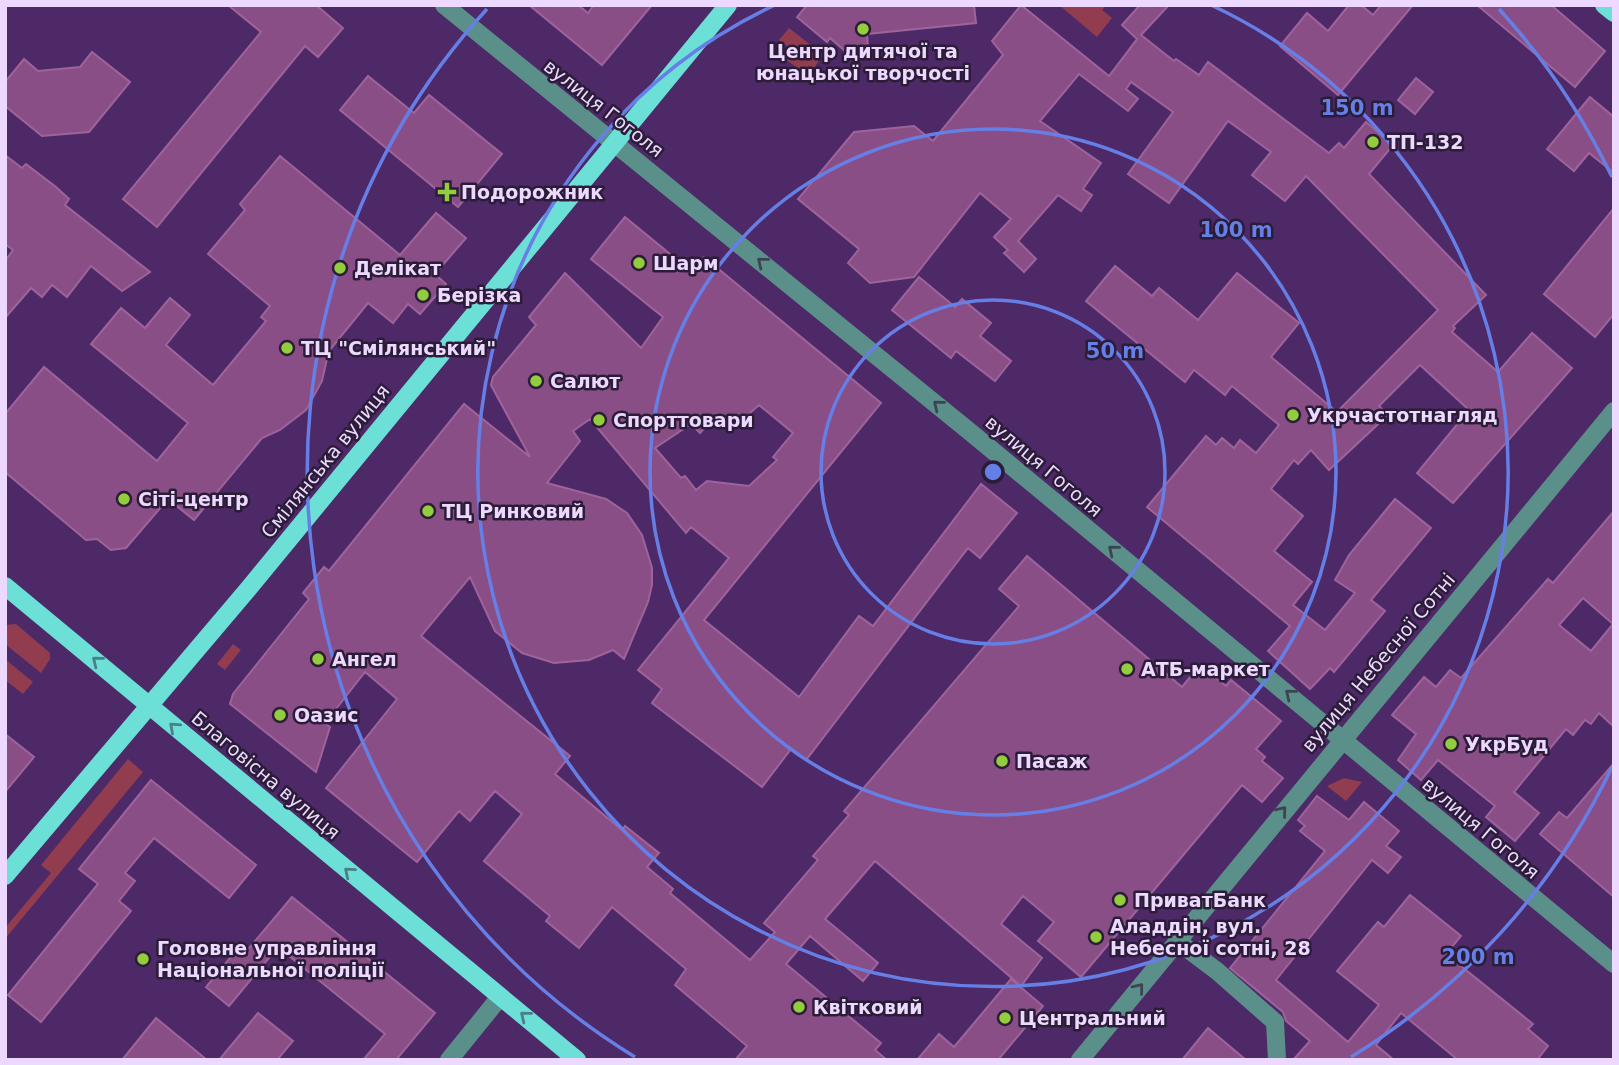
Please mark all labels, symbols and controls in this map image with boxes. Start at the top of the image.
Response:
marker: Центр дитячої та юнацької творчості [855,21,871,37]
place label: Центр дитячої та юнацької творчості [756,40,970,84]
street label: вулиця Гоголя [540,54,668,162]
text: 150 m [1320,96,1394,120]
place label: ТП-132 [1387,131,1463,153]
marker: ТП-132 [1365,134,1381,150]
place label: Подорожник [461,181,603,203]
marker: Подорожник [439,184,455,200]
text: 100 m [1199,218,1273,242]
place label: Шарм [653,252,718,274]
marker: Шарм [631,255,647,271]
place label: Делікат [354,257,441,279]
one-way arrow [757,257,769,270]
marker: Делікат [332,260,348,276]
place label: Берізка [437,284,521,306]
marker: Берізка [415,287,431,303]
place label: ТЦ "Смілянський" [301,337,496,359]
text: 50 m [1086,339,1144,363]
marker: ТЦ "Смілянський" [279,340,295,356]
place label: Салют [550,370,620,392]
marker: Салют [528,373,544,389]
street label: Смілянська вулиця [256,380,394,542]
one-way arrow [933,401,945,414]
place label: Укрчастотнагляд [1307,404,1498,426]
marker: Укрчастотнагляд [1285,407,1301,423]
place label: Спорттовари [613,409,754,431]
street label: вулиця Гоголя [981,411,1107,521]
marker: Спорттовари [591,412,607,428]
centre of rings [981,460,1005,484]
place label: Сіті-центр [138,488,249,510]
marker: Сіті-центр [116,491,132,507]
place label: ТЦ Ринковий [442,500,584,522]
marker: ТЦ Ринковий [420,503,436,519]
one-way arrow [1109,546,1122,558]
street label: вулиця Небесної Сотні [1297,568,1459,756]
place label: Ангел [332,648,397,670]
marker: Ангел [310,651,326,667]
one-way arrow [93,657,106,669]
place label: АТБ-маркет [1141,658,1270,680]
marker: АТБ-маркет [1119,661,1135,677]
one-way arrow [1285,690,1297,703]
place label: Оазис [294,704,359,726]
street label: Благовісна вулиця [187,707,345,843]
marker: Оазис [272,707,288,723]
one-way arrow [169,722,182,735]
place label: УкрБуд [1465,733,1548,755]
marker: УкрБуд [1443,736,1459,752]
place label: Пасаж [1016,750,1088,772]
marker: Пасаж [994,753,1010,769]
street label: вулиця Гоголя [1418,773,1544,883]
one-way arrow [1274,807,1286,820]
one-way arrow [345,868,358,880]
place label: ПриватБанк [1134,889,1266,911]
marker: ПриватБанк [1112,892,1128,908]
place label: Аладдін, вул. Небесної сотні, 28 [1110,915,1311,959]
marker: Аладдін, вул. Небесної сотні, 28 [1088,929,1104,945]
place label: Головне управління Національної поліції [157,937,385,981]
text: 200 m [1441,945,1515,969]
marker: Головне управління Національної поліції [135,951,151,967]
one-way arrow [1130,983,1143,995]
place label: Квітковий [813,996,923,1018]
marker: Квітковий [791,999,807,1015]
place label: Центральний [1019,1007,1166,1029]
marker: Центральний [997,1010,1013,1026]
one-way arrow [520,1012,532,1025]

